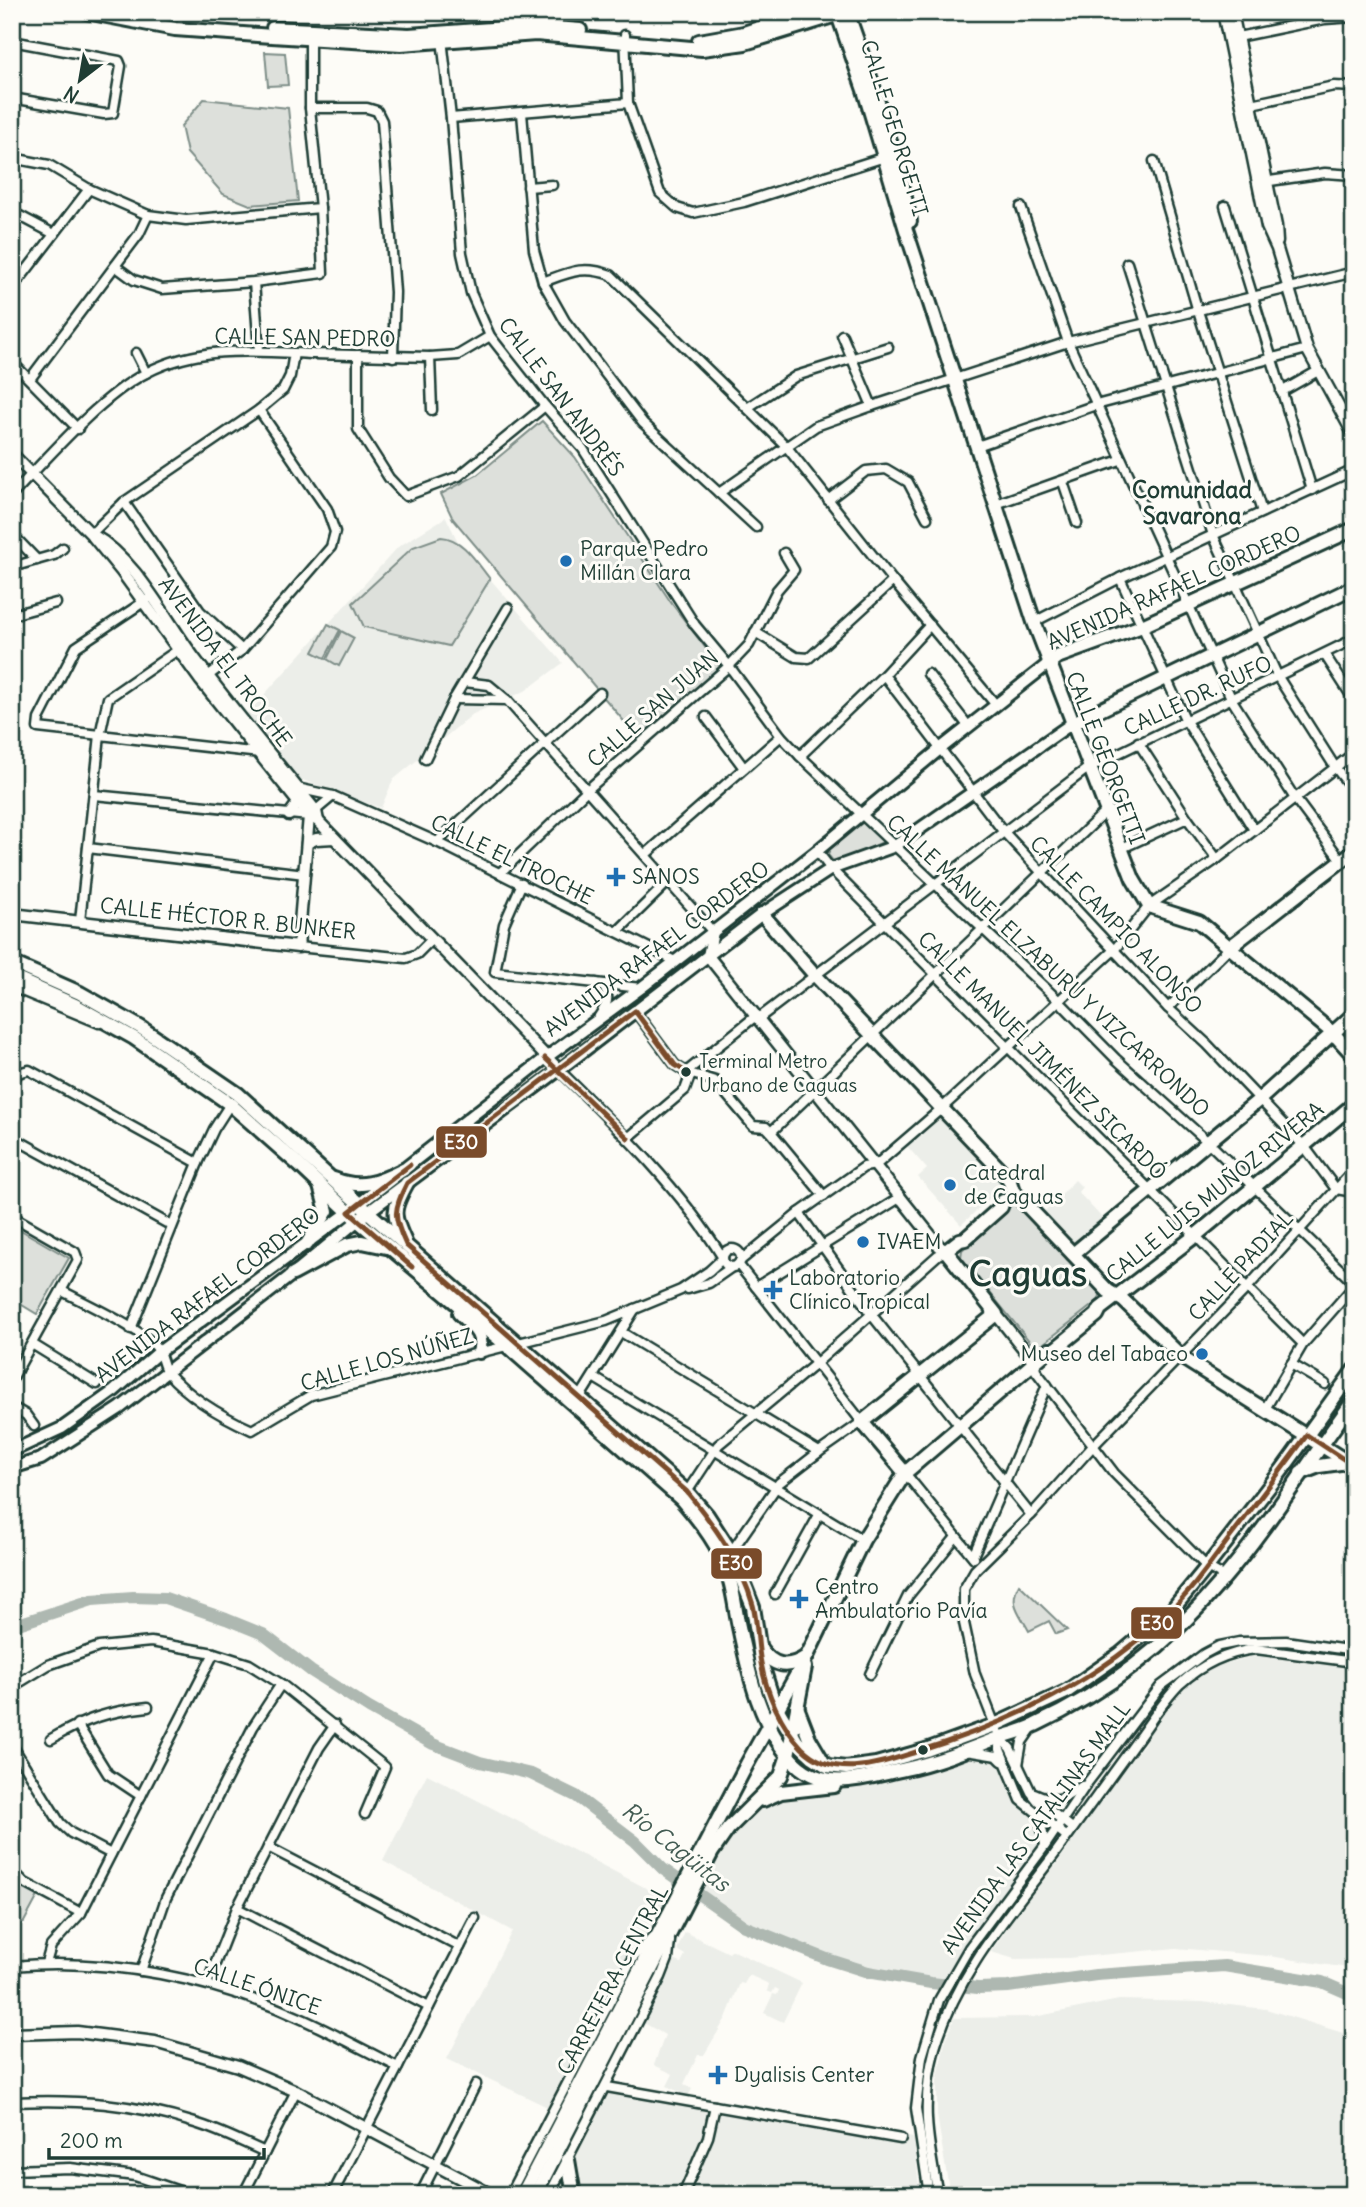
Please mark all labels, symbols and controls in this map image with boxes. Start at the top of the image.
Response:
street label: CALLE GEORGETTI [855,36,934,219]
north arrow [46,46,116,116]
text: N [59,81,83,108]
street label: CALLE SAN ANDRÉS [493,312,630,482]
street label: CALLE SAN PEDRO [214,322,396,353]
district label: Comunidad Savarona [1132,475,1252,530]
street label: AVENIDA RAFAEL CORDERO [1043,519,1305,656]
place label: Parque Pedro Millán Clara [580,535,708,586]
marker: Parque Pedro Millán Clara [558,553,574,569]
street label: AVENIDA EL TROCHE [153,571,298,752]
street label: CALLE SAN JUAN [581,644,724,773]
street label: CALLE DR. RUFO [1119,649,1276,742]
street label: CALLE GEORGETTI [1060,668,1151,848]
street label: CALLE EL TROCHE [426,808,598,911]
street label: CALLE MANUEL ELZABURU Y VIZCARRONDO [881,808,1216,1123]
street label: CALLE CAMPIO ALONSO [1024,830,1208,1019]
street label: AVENIDA RAFAEL CORDERO [539,855,775,1042]
place label: SANOS [632,863,700,890]
marker: SANOS [606,867,626,887]
street label: CALLE HÉCTOR R. BUNKER [99,892,357,945]
street label: CALLE MANUEL JIMÉNEZ SICARDÓ [912,925,1173,1186]
place label: Terminal Metro Urbano de Caguas [699,1049,857,1097]
marker: Terminal Metro Urbano de Caguas [679,1065,693,1079]
street label: CALLE LUIS MUÑOZ RIVERA [1100,1095,1329,1288]
line badge: E30 [435,1125,488,1159]
text: E30 [444,1130,478,1154]
place label: Catedral de Caguas [964,1159,1064,1210]
marker: Catedral de Caguas [942,1177,958,1193]
street label: AVENIDA RAFAEL CORDERO [90,1201,326,1388]
street label: CALLE PADIAL [1182,1205,1299,1327]
place label: IVAEM [877,1228,942,1255]
marker: IVAEM [855,1234,871,1250]
district label: Caguas [969,1251,1087,1295]
place label: Laboratorio Clínico Tropical [789,1264,930,1315]
marker: Laboratorio Clínico Tropical [763,1280,783,1300]
street label: CALLE LOS NÚÑEZ [297,1322,477,1397]
place label: Museo del Tabaco [1021,1340,1188,1367]
marker: Museo del Tabaco [1194,1346,1210,1362]
line badge: E30 [710,1547,763,1580]
text: E30 [719,1551,753,1575]
place label: Centro Ambulatorio Pavía [815,1573,987,1624]
marker: Centro Ambulatorio Pavía [789,1589,809,1609]
line badge: E30 [1130,1606,1183,1640]
text: E30 [1140,1611,1174,1635]
street label: AVENIDA LAS CATALINAS MALL [935,1696,1136,1959]
unlabelled marker [916,1743,930,1757]
water label: Río Cagüitas [617,1795,737,1899]
street label: CARRETERA CENTRAL [551,1880,674,2079]
street label: CALLE ÓNICE [190,1952,324,2021]
place label: Dyalisis Center [734,2061,875,2088]
marker: Dyalisis Center [708,2065,728,2085]
scale bar [49,2116,264,2160]
text: 200 m [60,2127,123,2154]

